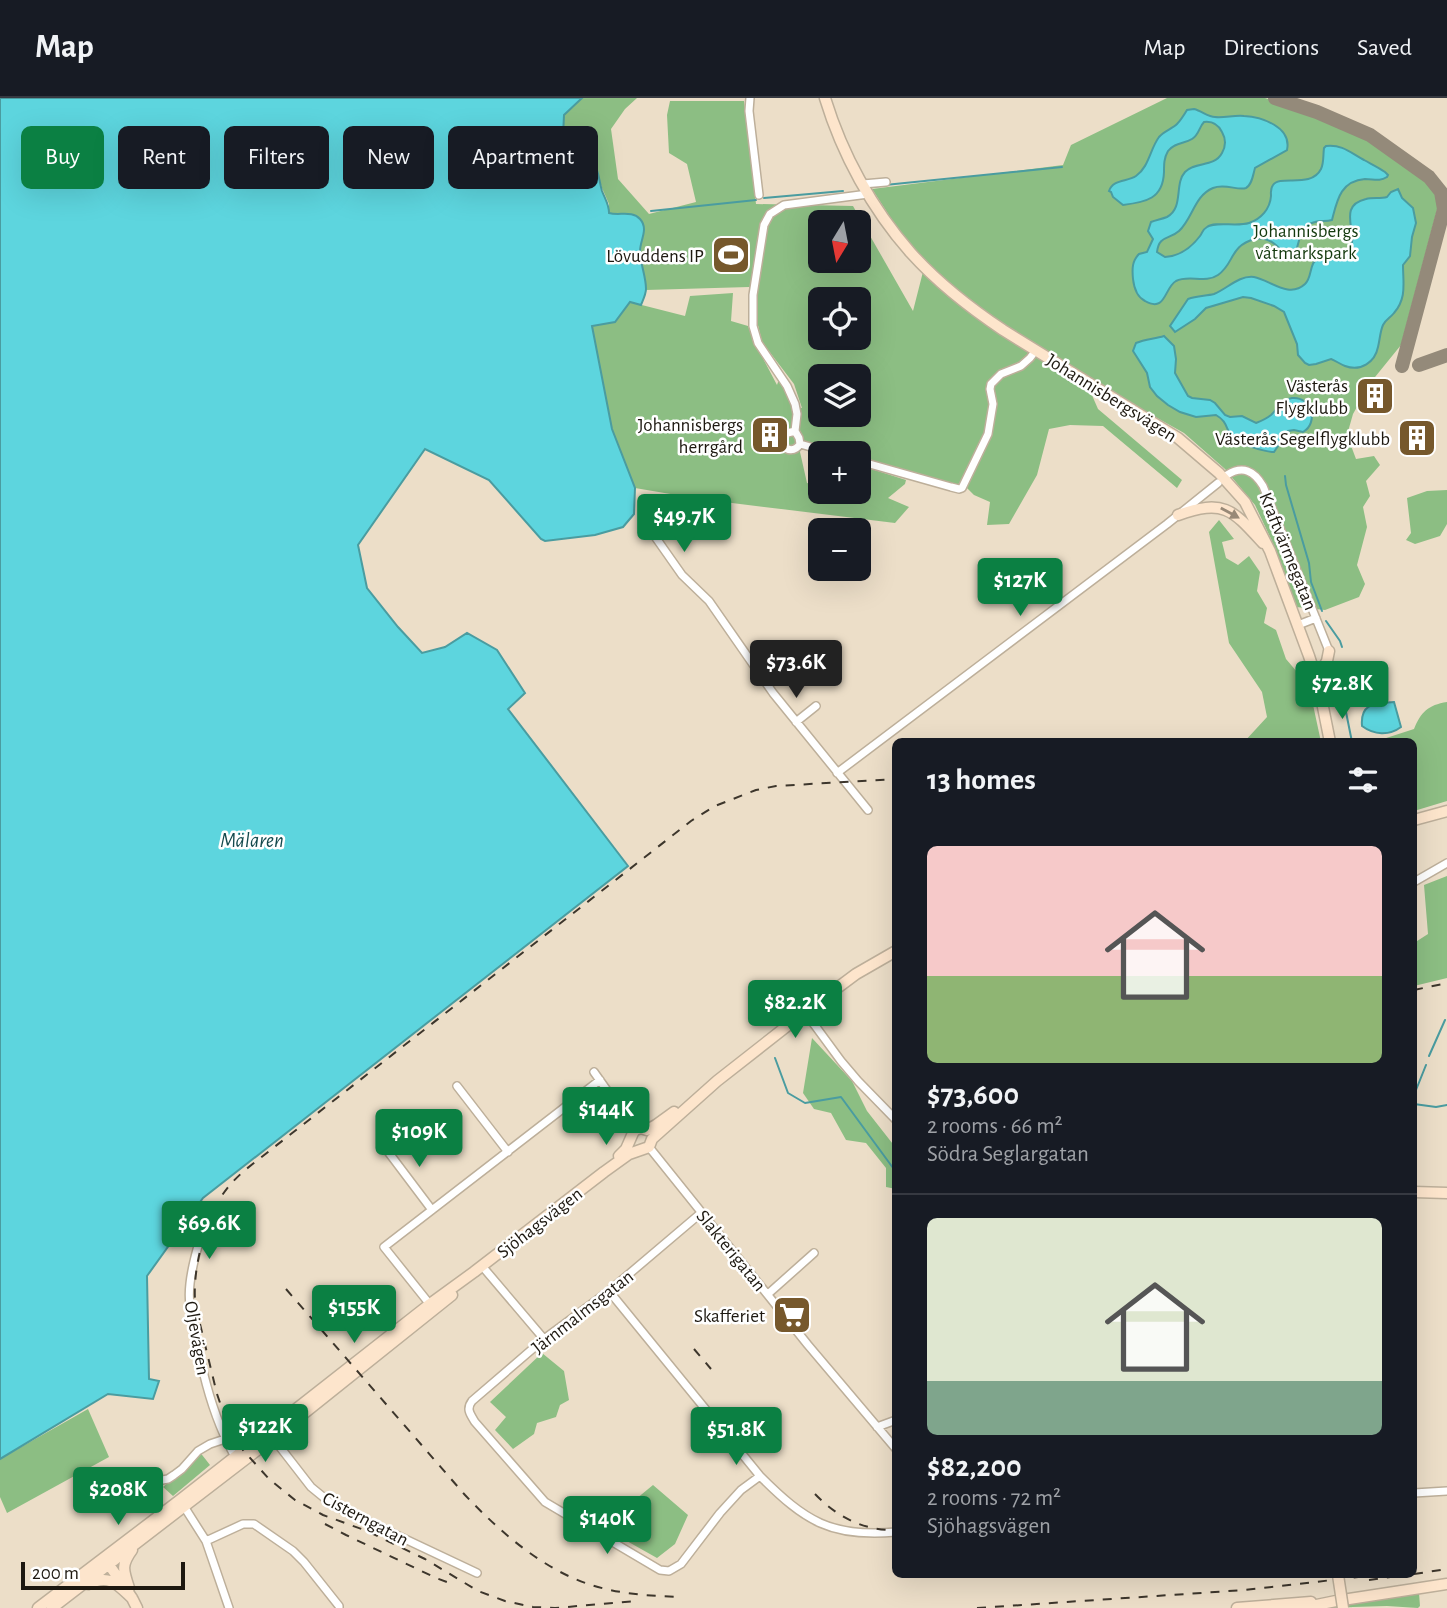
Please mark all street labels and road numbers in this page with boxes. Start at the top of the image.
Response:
street label: Johannisbergsvägen [1043,351,1180,446]
street label: Kraftvärmegatan [1255,490,1320,613]
street label: Sjöhagsvägen [494,1184,586,1262]
street label: Slakterigatan [692,1207,769,1295]
street label: Järnmalmsgatan [529,1267,637,1358]
street label: Oljevägen [181,1300,212,1377]
street label: Cisterngatan [319,1489,411,1550]

